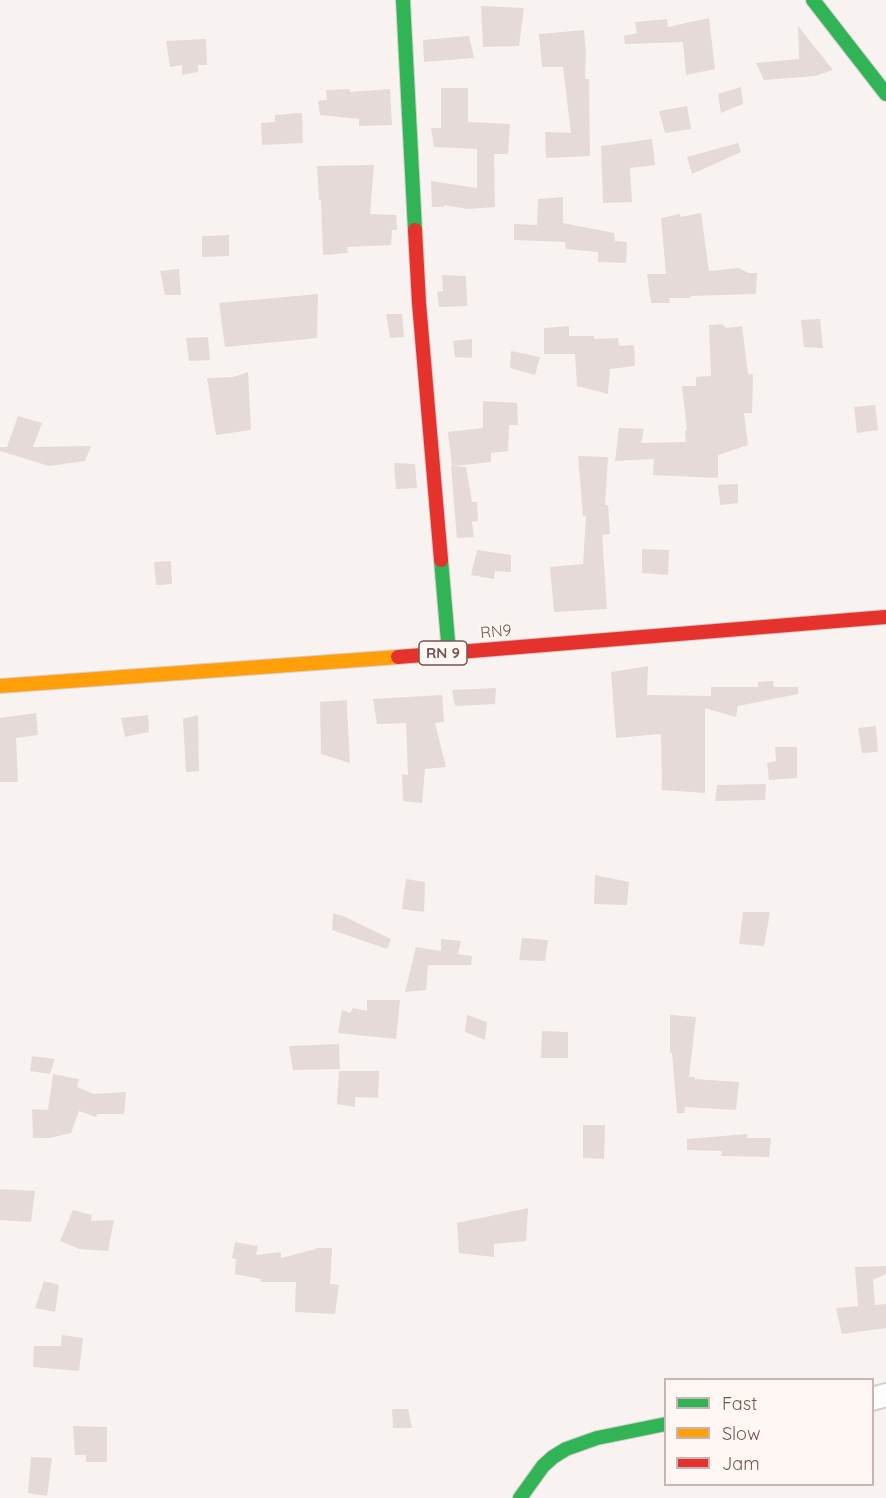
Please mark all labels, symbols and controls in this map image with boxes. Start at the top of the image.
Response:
street label: RN9 [480,621,512,643]
road number: RN 9 [419,641,467,665]
legend [664,1378,874,1486]
text: Fast [722,1392,757,1415]
text: Slow [722,1422,760,1445]
text: Jam [722,1452,760,1475]

